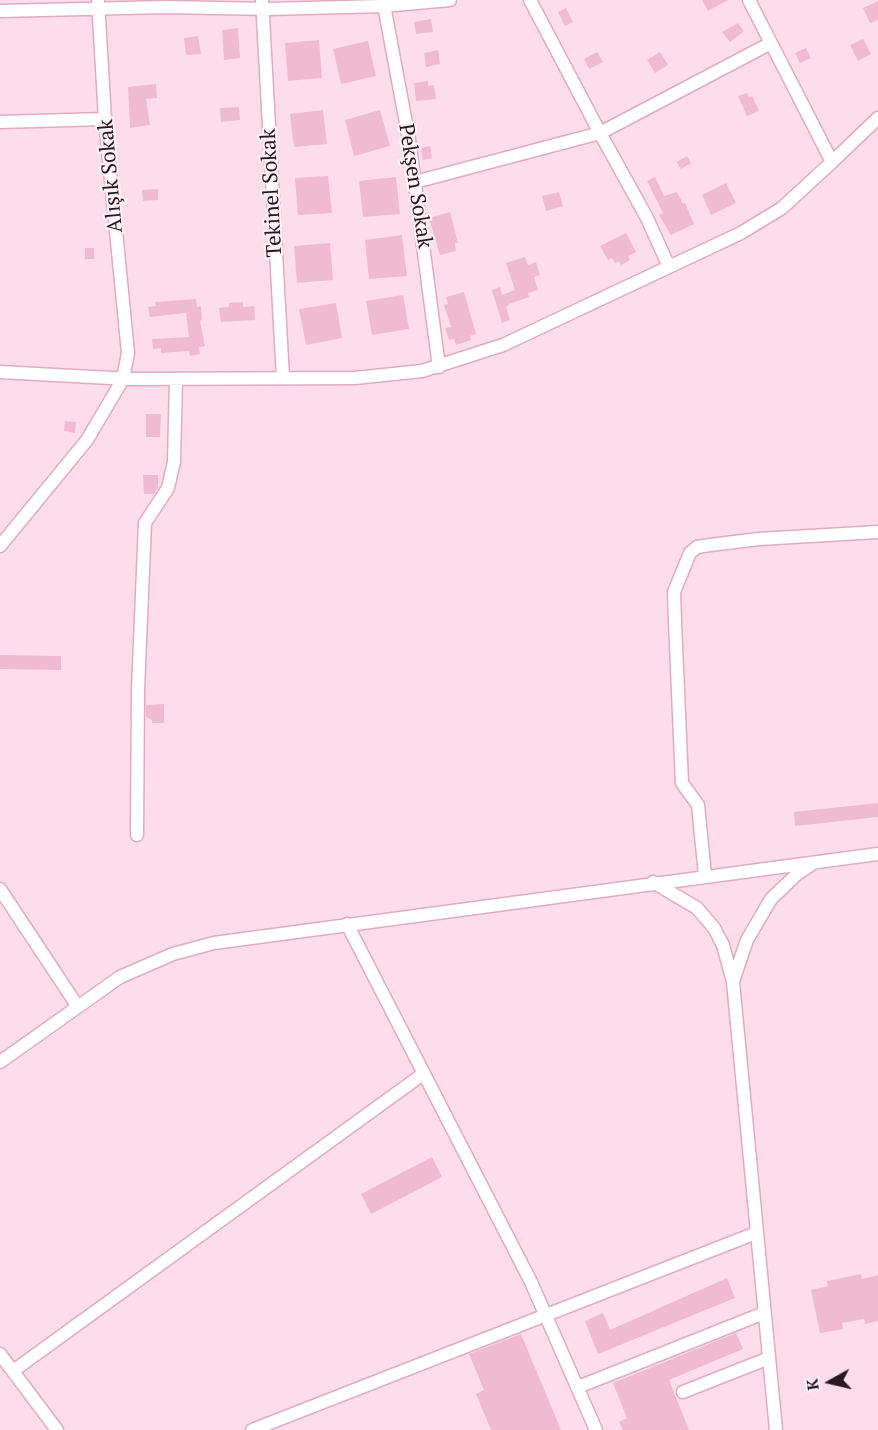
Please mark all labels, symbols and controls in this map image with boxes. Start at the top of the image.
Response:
street label: Alışık Sokak [93,118,129,234]
street label: Pekşen Sokak [393,122,437,250]
street label: Tekinel Sokak [256,128,288,258]
north arrow [800,1352,860,1412]
text: K [800,1377,824,1392]

